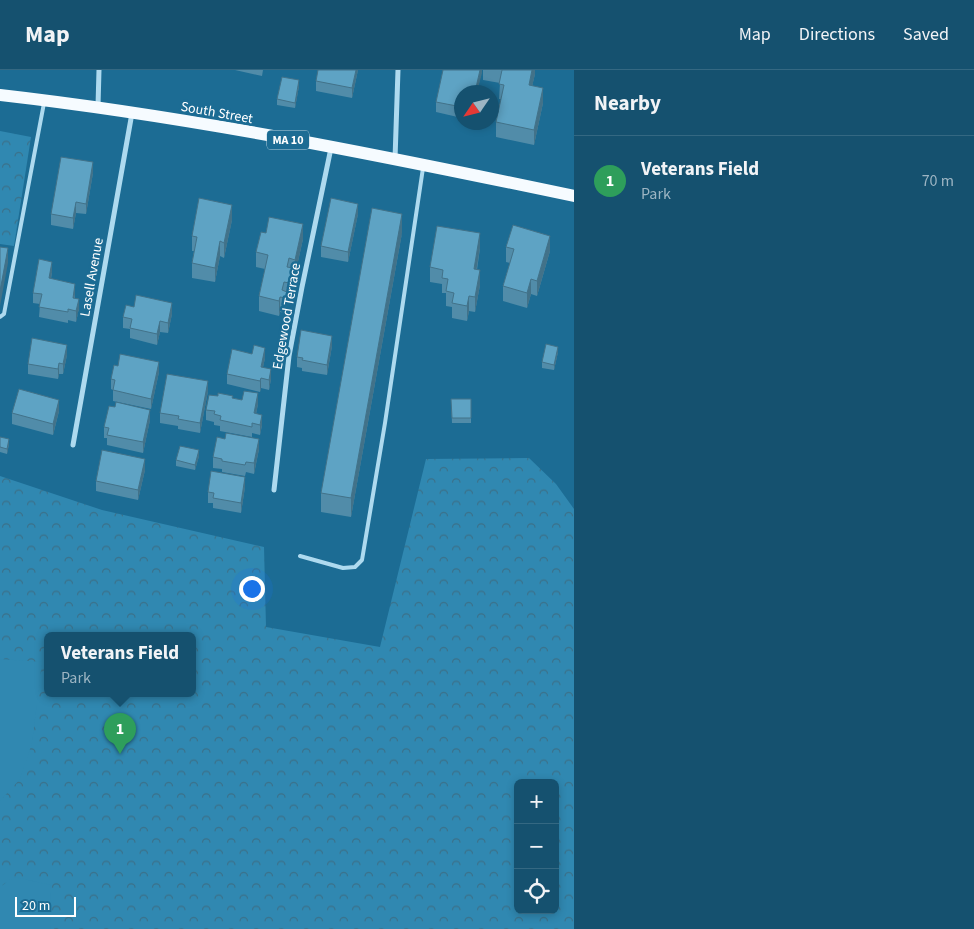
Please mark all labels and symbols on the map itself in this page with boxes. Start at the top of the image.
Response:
north arrow [454,85,499,130]
street label: South Street [179,97,255,129]
road number: MA 10 [267,130,309,150]
street label: Lasell Avenue [75,236,109,318]
street label: Edgewood Terrace [268,261,306,371]
your location [239,576,265,602]
pin: 1 [104,713,136,754]
scale bar [15,894,76,917]

